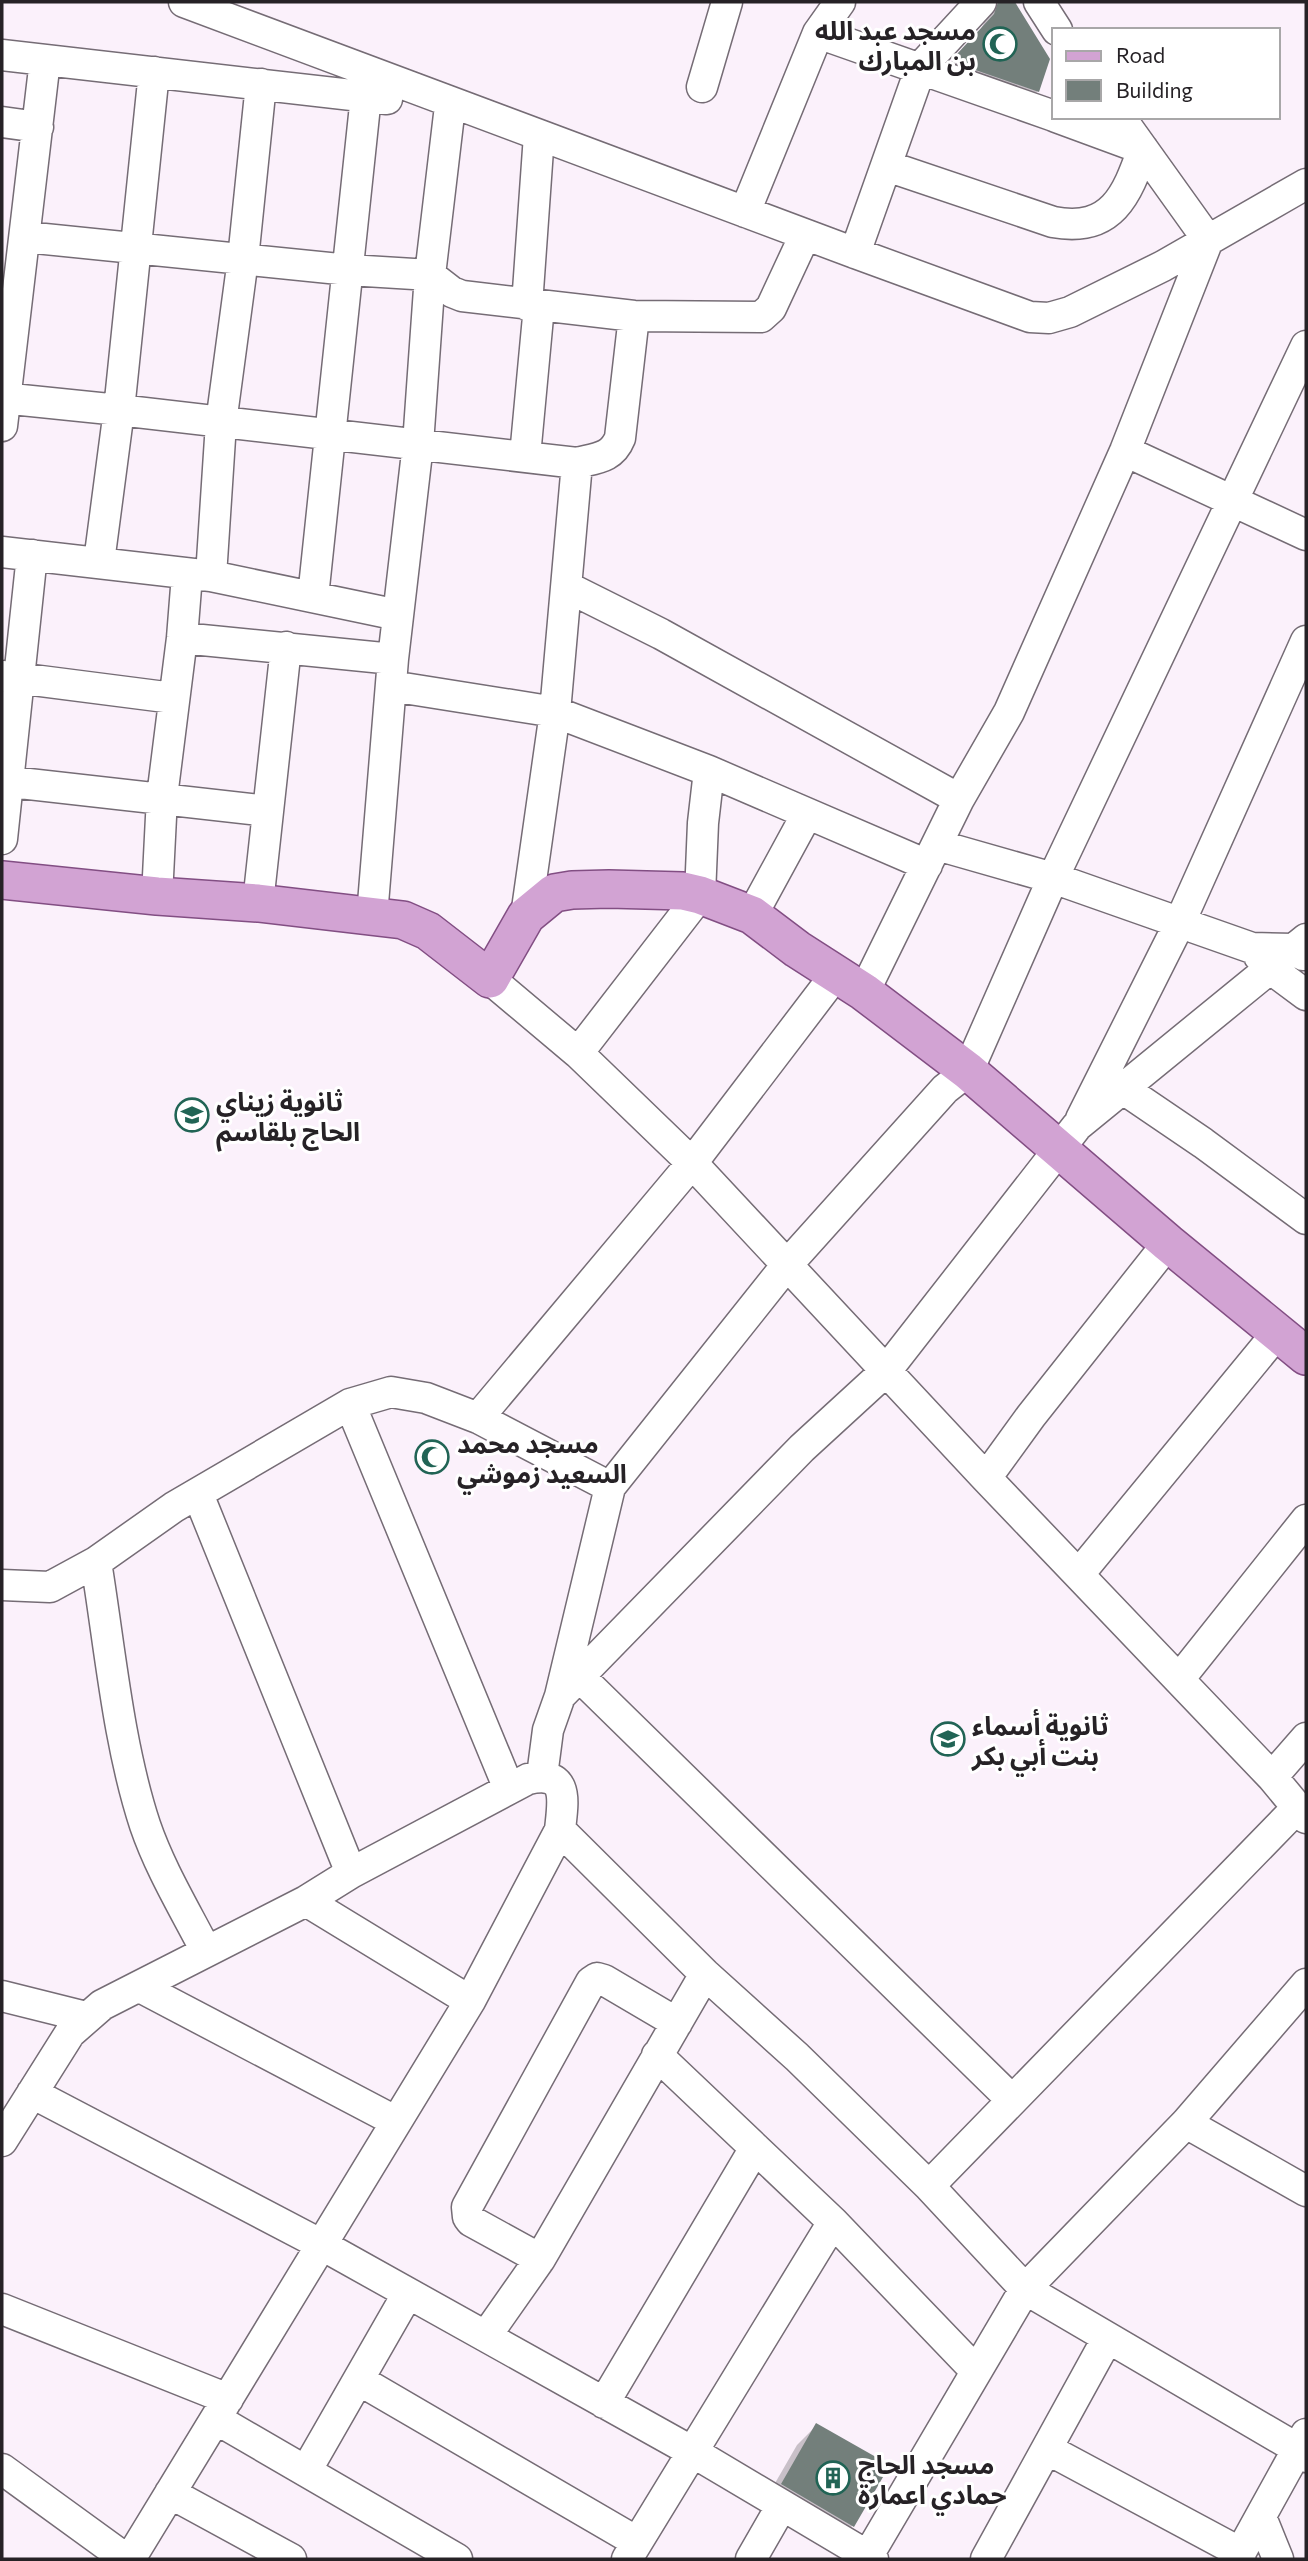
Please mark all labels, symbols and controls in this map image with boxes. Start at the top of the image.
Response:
place label: مسجد عبد الله بن المبارك [815,14,976,76]
mosque icon: مسجد عبد الله بن المبارك [981,25,1019,63]
legend [1052,28,1280,119]
text: Road [1116,42,1165,67]
text: Building [1116,77,1193,102]
place label: ثانوية زيناي الحاج بلقاسم [216,1085,360,1152]
school or university icon: ثانوية زيناي الحاج بلقاسم [173,1096,211,1134]
place label: مسجد محمد السعيد زموشي [457,1427,627,1495]
mosque icon: مسجد محمد السعيد زموشي [413,1438,451,1476]
place label: ثانوية أسماء بنت أبي بكر [971,1709,1109,1777]
school or university icon: ثانوية أسماء بنت أبي بكر [929,1720,967,1758]
place label: مسجد الحاج حمادي اعمارة [858,2448,1007,2516]
building icon: مسجد الحاج حمادي اعمارة [814,2459,852,2497]

